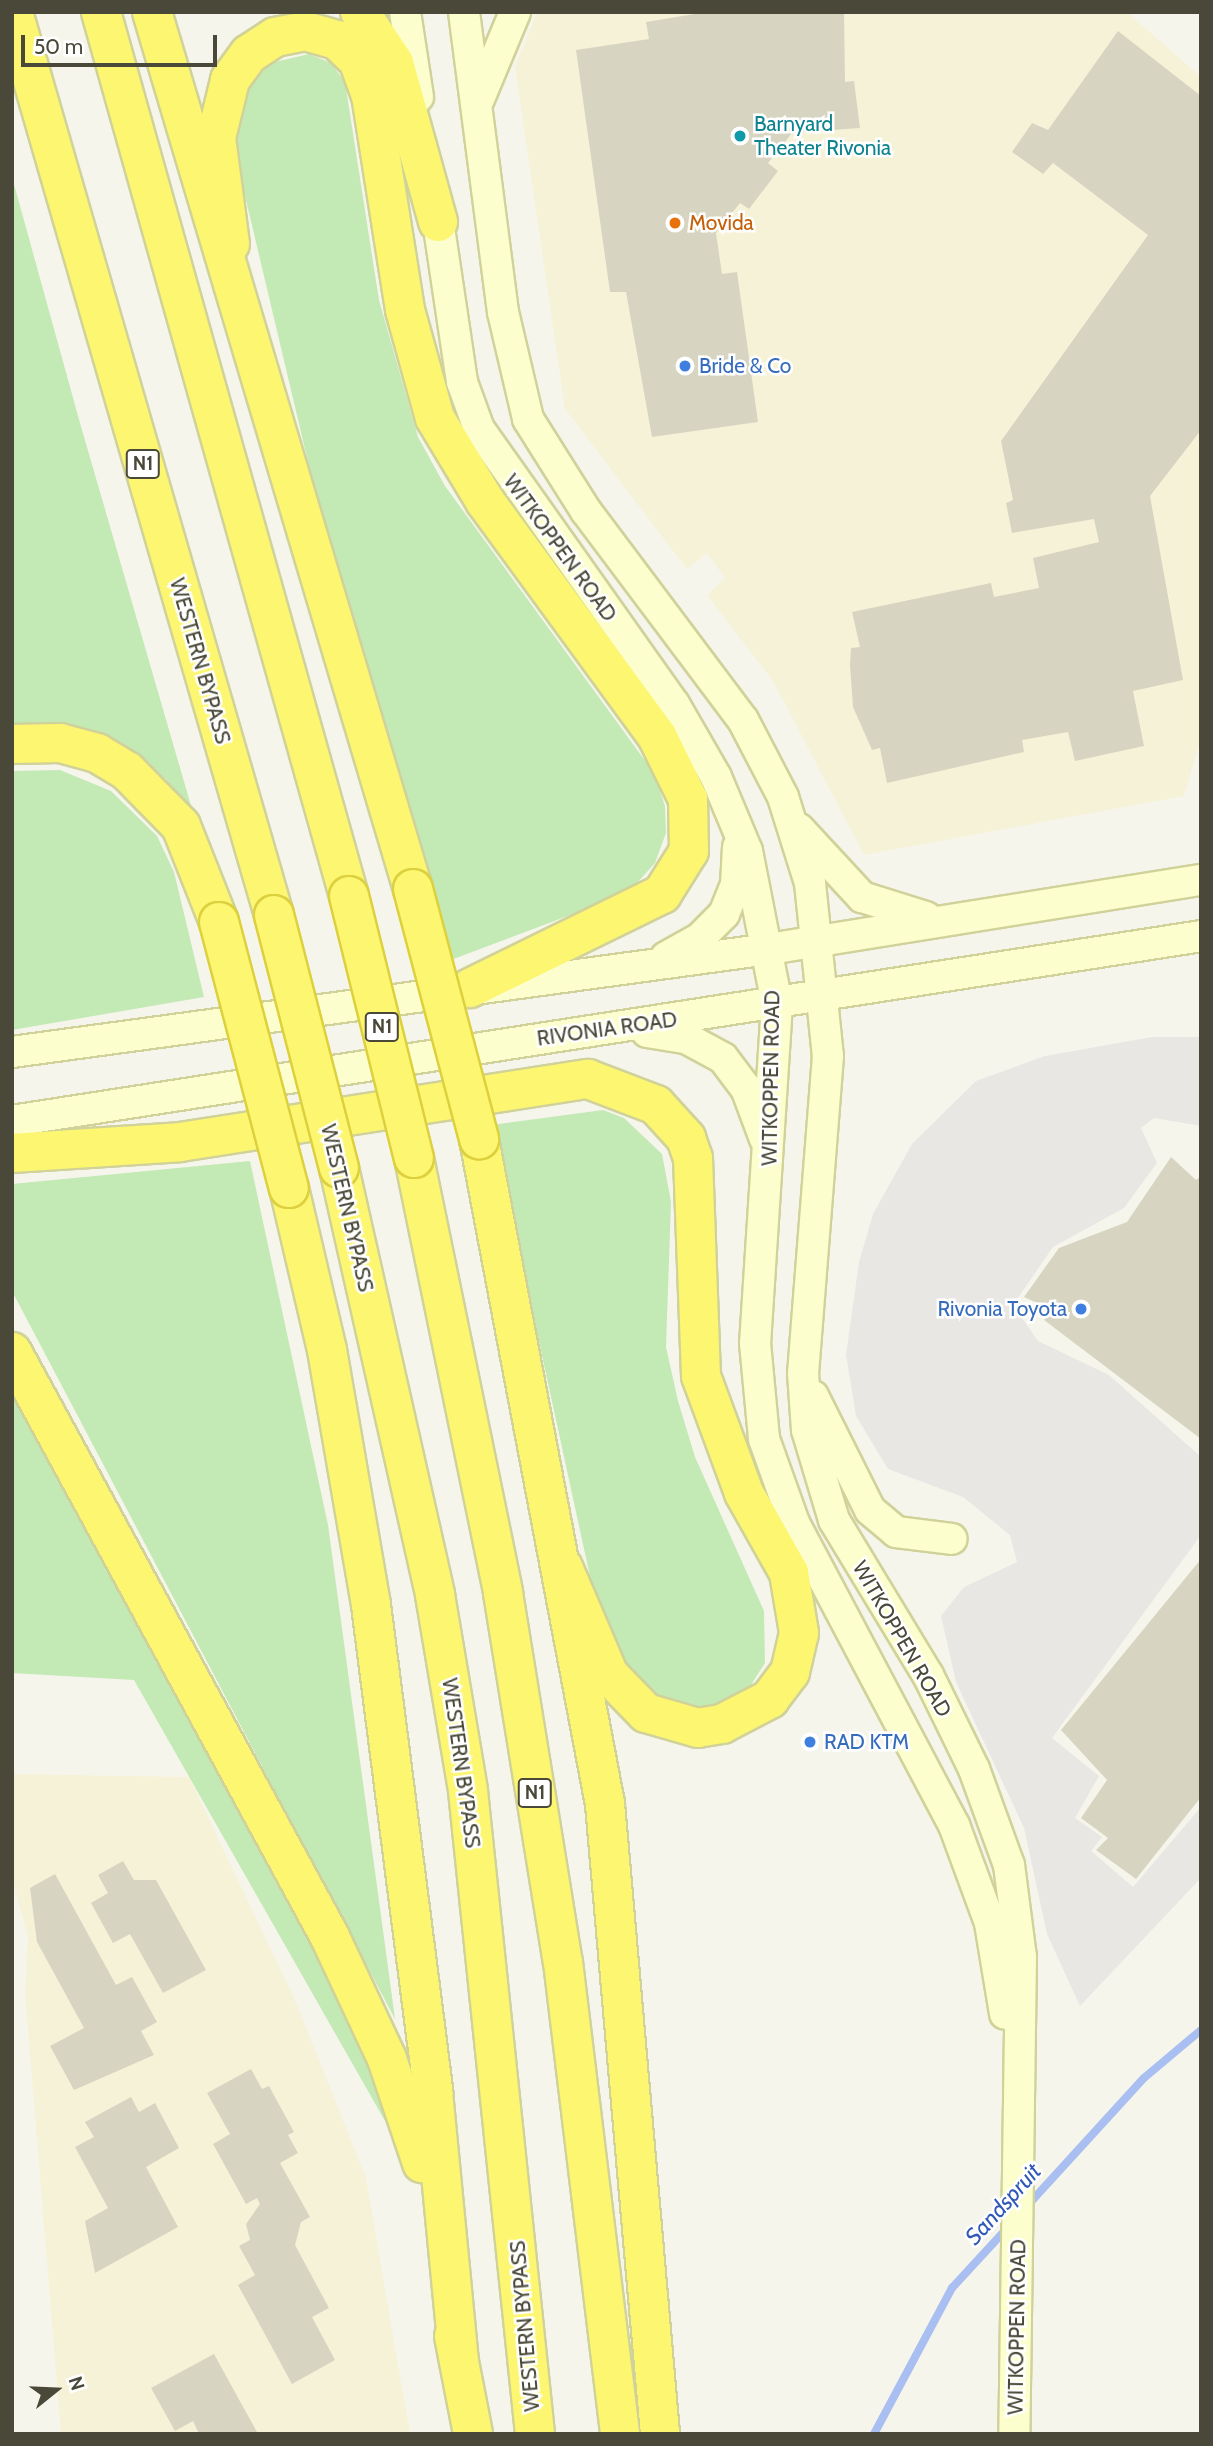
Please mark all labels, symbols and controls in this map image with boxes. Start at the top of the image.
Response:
scale bar [24,21,220,65]
text: 50 m [34,34,83,59]
place label: Barnyard Theater Rivonia [754,111,891,161]
marker: Barnyard Theater Rivonia [732,128,748,144]
place label: Movida [689,210,754,236]
marker: Movida [667,215,683,231]
place label: Bride & Co [699,353,791,379]
marker: Bride & Co [677,358,693,374]
road number: N1 [125,449,160,480]
street label: WITKOPPEN ROAD [498,469,622,627]
street label: WESTERN BYPASS [164,575,236,747]
street label: WITKOPPEN ROAD [757,990,785,1166]
street label: RIVONIA ROAD [535,1007,679,1051]
road number: N1 [364,1012,400,1042]
street label: WESTERN BYPASS [315,1122,379,1294]
place label: Rivonia Toyota [938,1296,1067,1322]
marker: Rivonia Toyota [1073,1301,1089,1317]
street label: WITKOPPEN ROAD [847,1557,957,1721]
street label: WESTERN BYPASS [437,1676,485,1850]
place label: RAD KTM [824,1729,909,1755]
marker: RAD KTM [802,1734,818,1750]
road number: N1 [518,1778,552,1809]
water label: Sandspruit [959,2158,1047,2250]
street label: WITKOPPEN ROAD [1003,2239,1031,2415]
street label: WESTERN BYPASS [505,2240,545,2412]
north arrow [21,2355,91,2425]
text: N [63,2373,89,2393]

